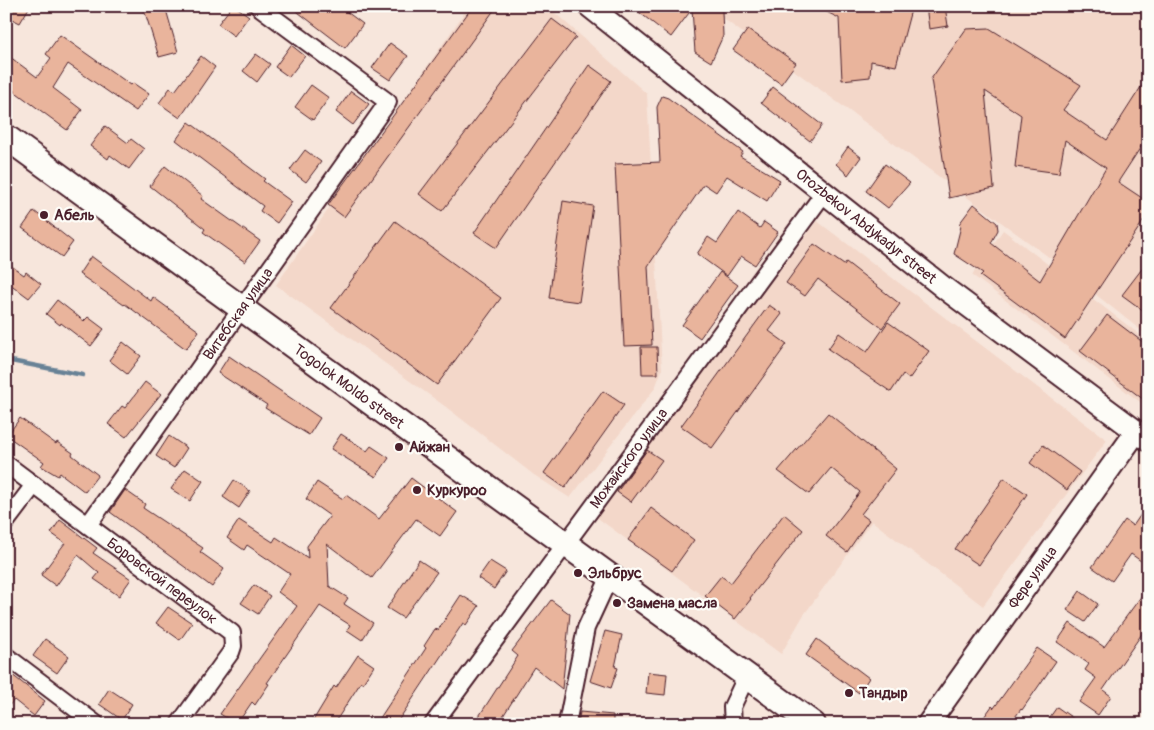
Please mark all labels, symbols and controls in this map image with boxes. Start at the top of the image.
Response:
street label: Orozbekov Abdykadyr street [792,165,941,289]
place label: Абель [54,206,95,225]
marker: Абель [38,209,50,221]
street label: Витебская улица [199,264,277,364]
street label: Togolok Moldo street [290,340,408,434]
street label: Можайского улица [586,405,672,512]
place label: Айжан [409,438,451,457]
marker: Айжан [393,441,405,453]
place label: Куркуроо [427,481,486,500]
marker: Куркуроо [411,484,423,496]
street label: Боровской переулок [103,534,221,629]
street label: Фере улица [1004,543,1062,613]
place label: Эльбрус [588,564,642,583]
marker: Эльбрус [572,567,584,579]
place label: Замена масла [627,594,717,613]
marker: Замена масла [611,597,623,609]
place label: Тандыр [858,684,908,703]
marker: Тандыр [843,687,855,699]

